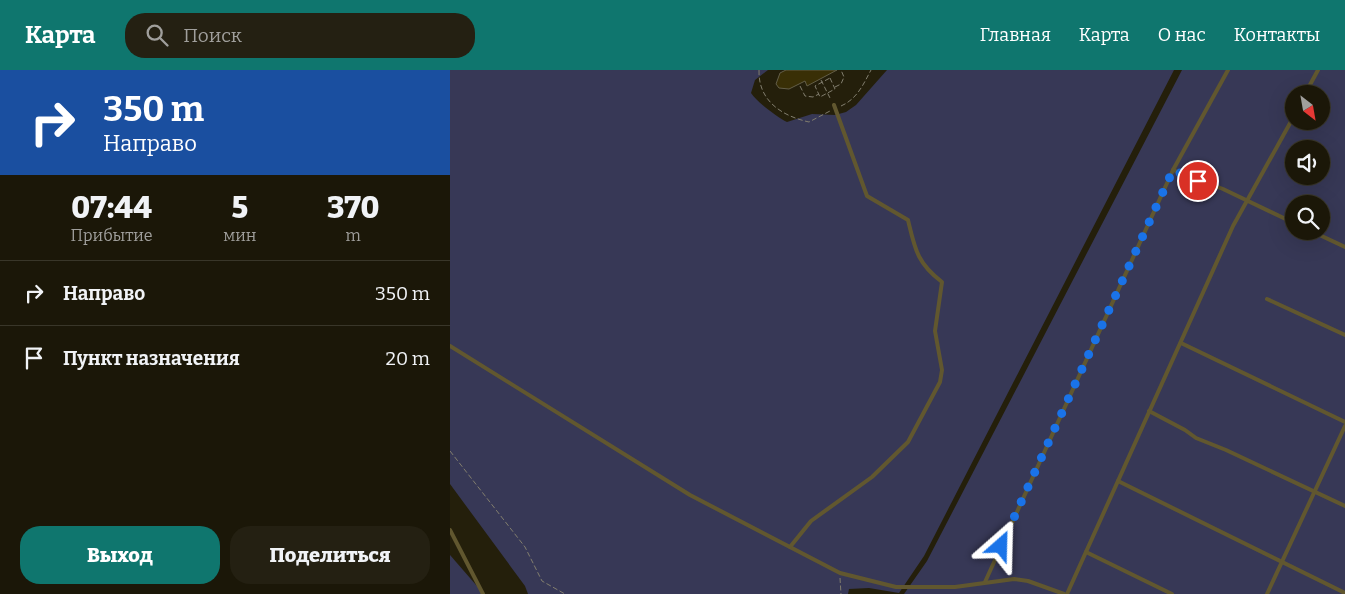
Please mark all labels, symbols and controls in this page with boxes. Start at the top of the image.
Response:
search box [125,13,475,58]
text: Карта [25,21,95,49]
icon: search [143,21,171,49]
text: Поиск [183,24,242,47]
text: Главная [980,24,1051,46]
text: Карта [1079,24,1130,46]
text: О нас [1158,24,1206,46]
text: Контакты [1234,24,1320,46]
north arrow [1285,85,1330,130]
map controls [1285,85,1330,240]
text: 350 m [103,88,204,130]
icon: right [20,90,85,155]
text: Направо [103,130,197,157]
button: sound [1285,140,1330,185]
pin [1177,160,1219,202]
icon: arrive [1184,167,1212,195]
text: 07:44 [71,190,152,226]
text: 5 [231,190,248,226]
text: 370 [327,190,379,226]
button: search [1285,195,1330,240]
text: Прибытие [71,226,153,245]
text: мин [223,226,256,245]
text: m [346,226,361,245]
icon: right [20,279,48,307]
text: Направо [63,282,145,305]
text: 350 m [375,282,430,305]
icon: arrive [20,344,48,372]
text: Пункт назначения [63,347,240,370]
text: 20 m [386,347,430,370]
position arrow [974,519,1026,571]
button: Выход [20,526,220,584]
button: Поделиться [230,526,430,584]

